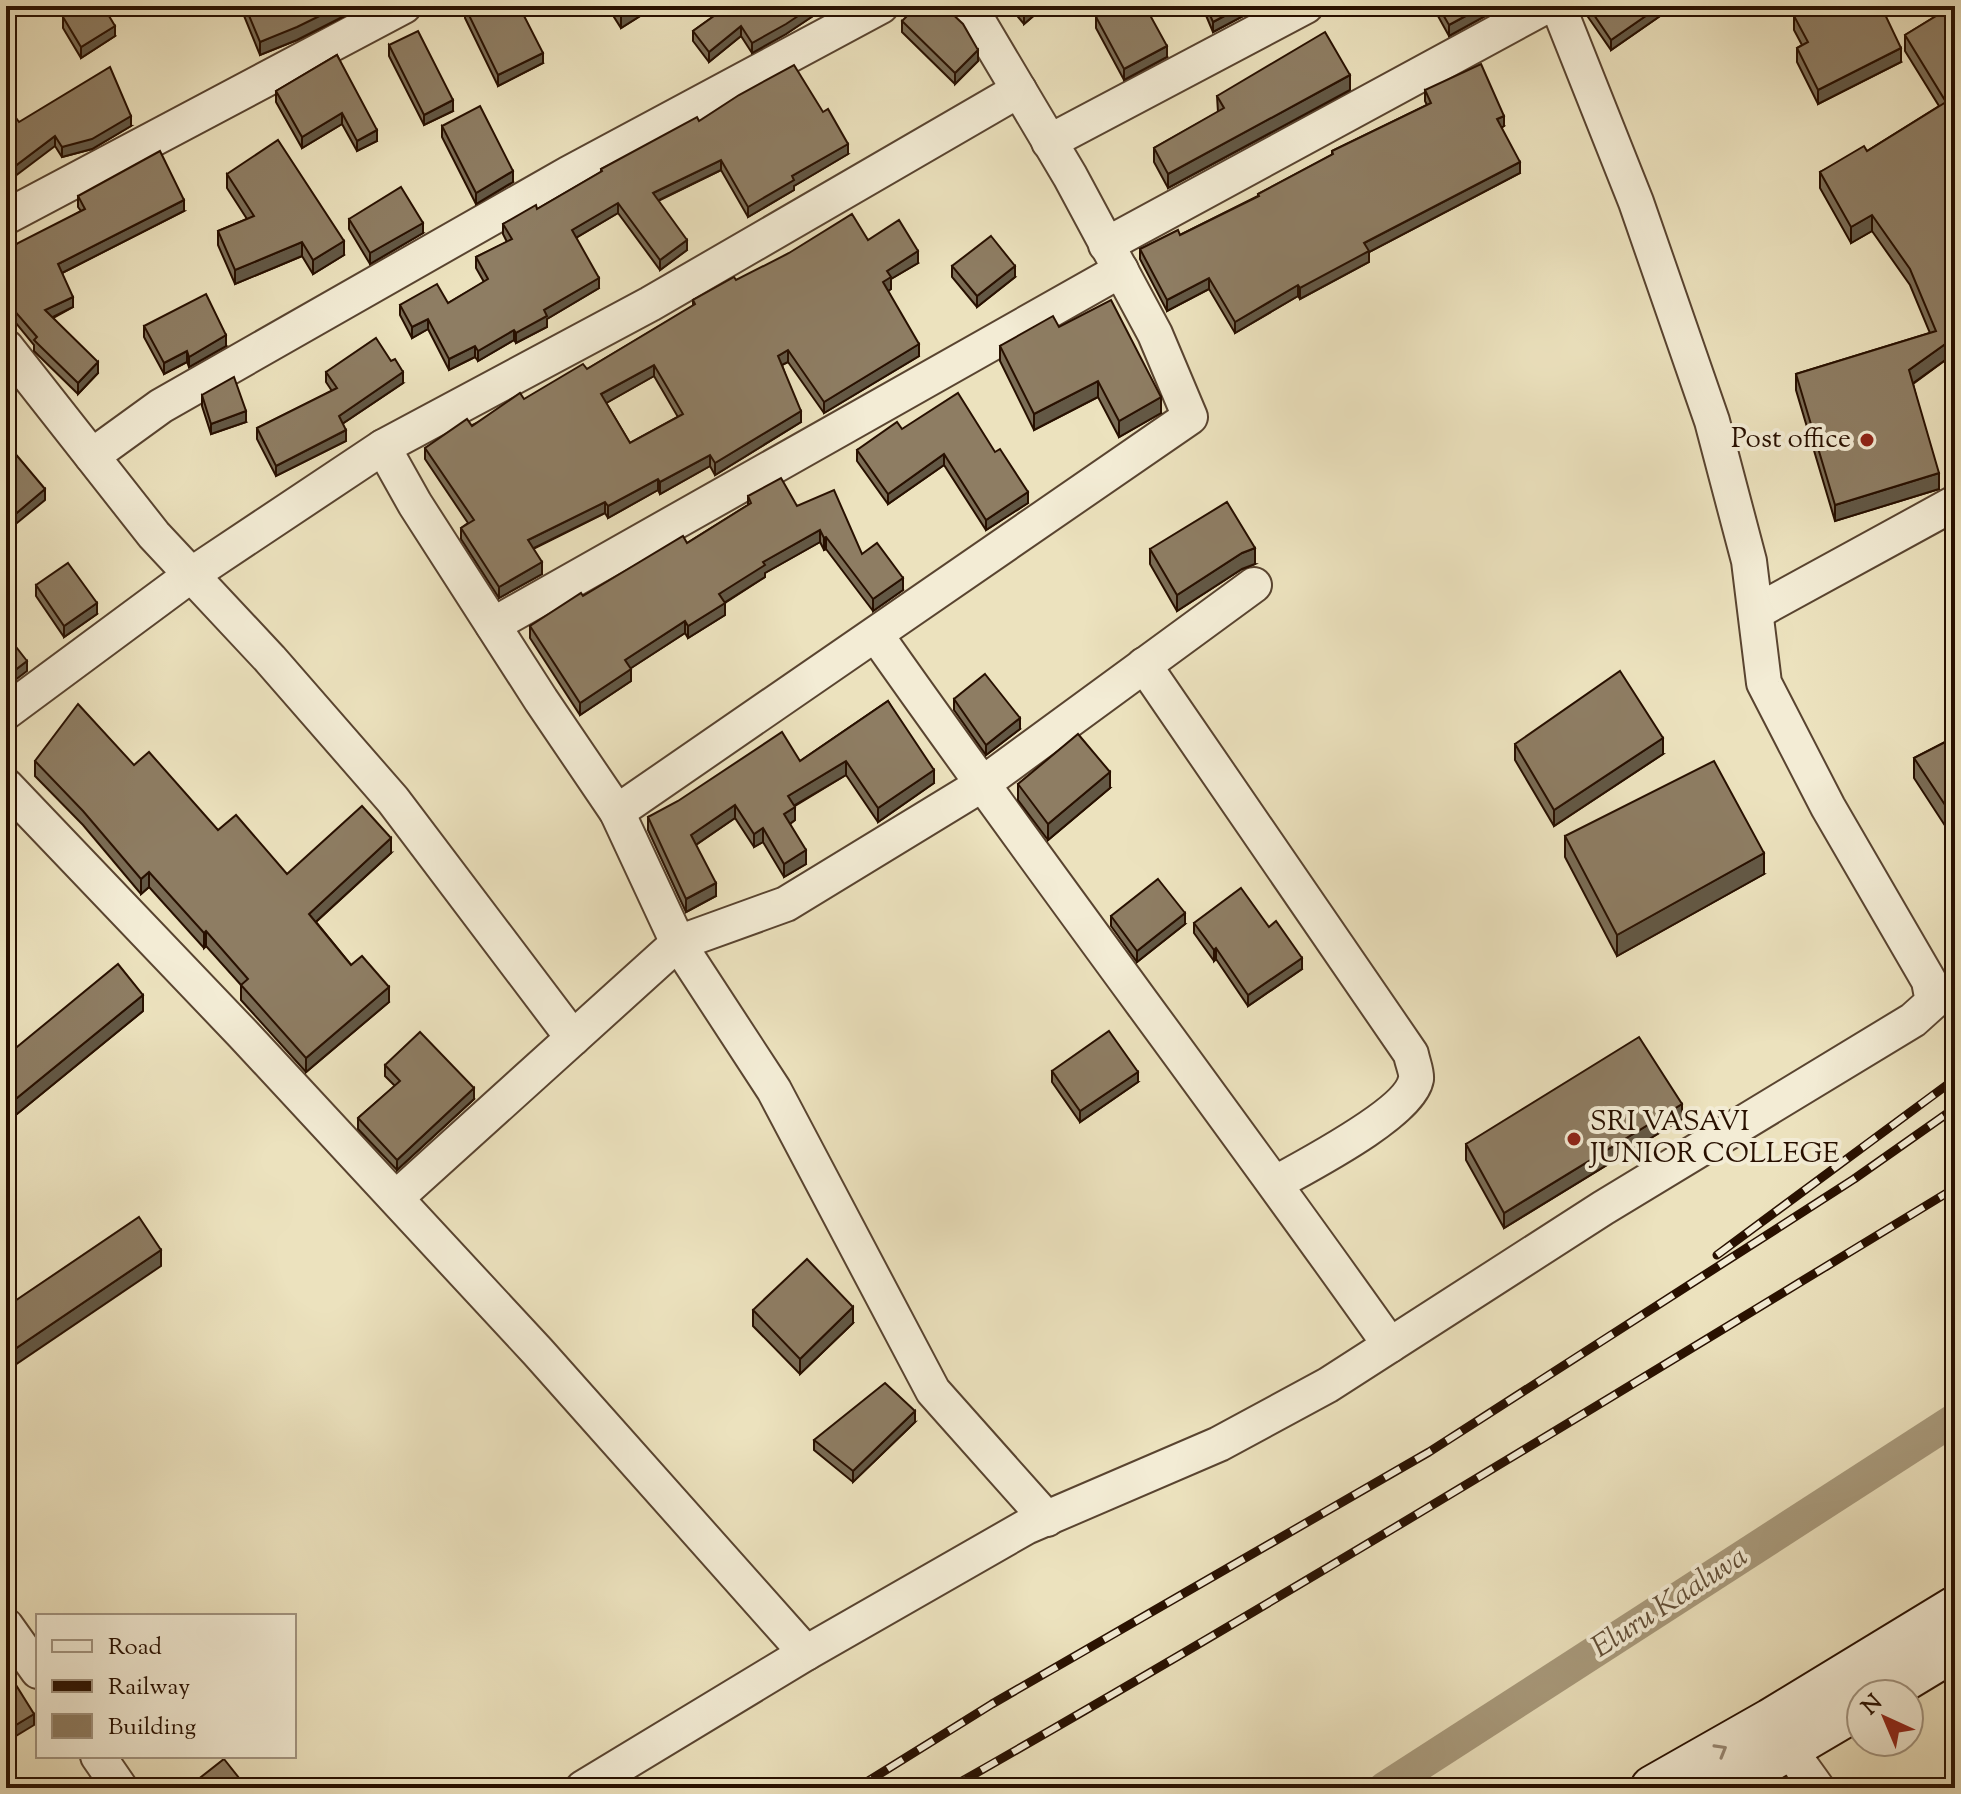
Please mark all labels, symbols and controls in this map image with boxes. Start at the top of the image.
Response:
place label: Post office [1731,420,1851,460]
marker: Post office [1858,431,1876,449]
place label: SRI VASAVI JUNIOR COLLEGE [1588,1103,1839,1175]
marker: SRI VASAVI JUNIOR COLLEGE [1565,1130,1583,1148]
water label: Eluru Kaaluva [1583,1536,1757,1670]
legend [36,1614,296,1758]
text: Road [108,1631,162,1665]
text: Railway [108,1671,190,1705]
north arrow [1845,1678,1925,1758]
text: N [1856,1688,1891,1723]
text: Building [108,1711,197,1745]
one-way arrow [1713,1744,1727,1759]

